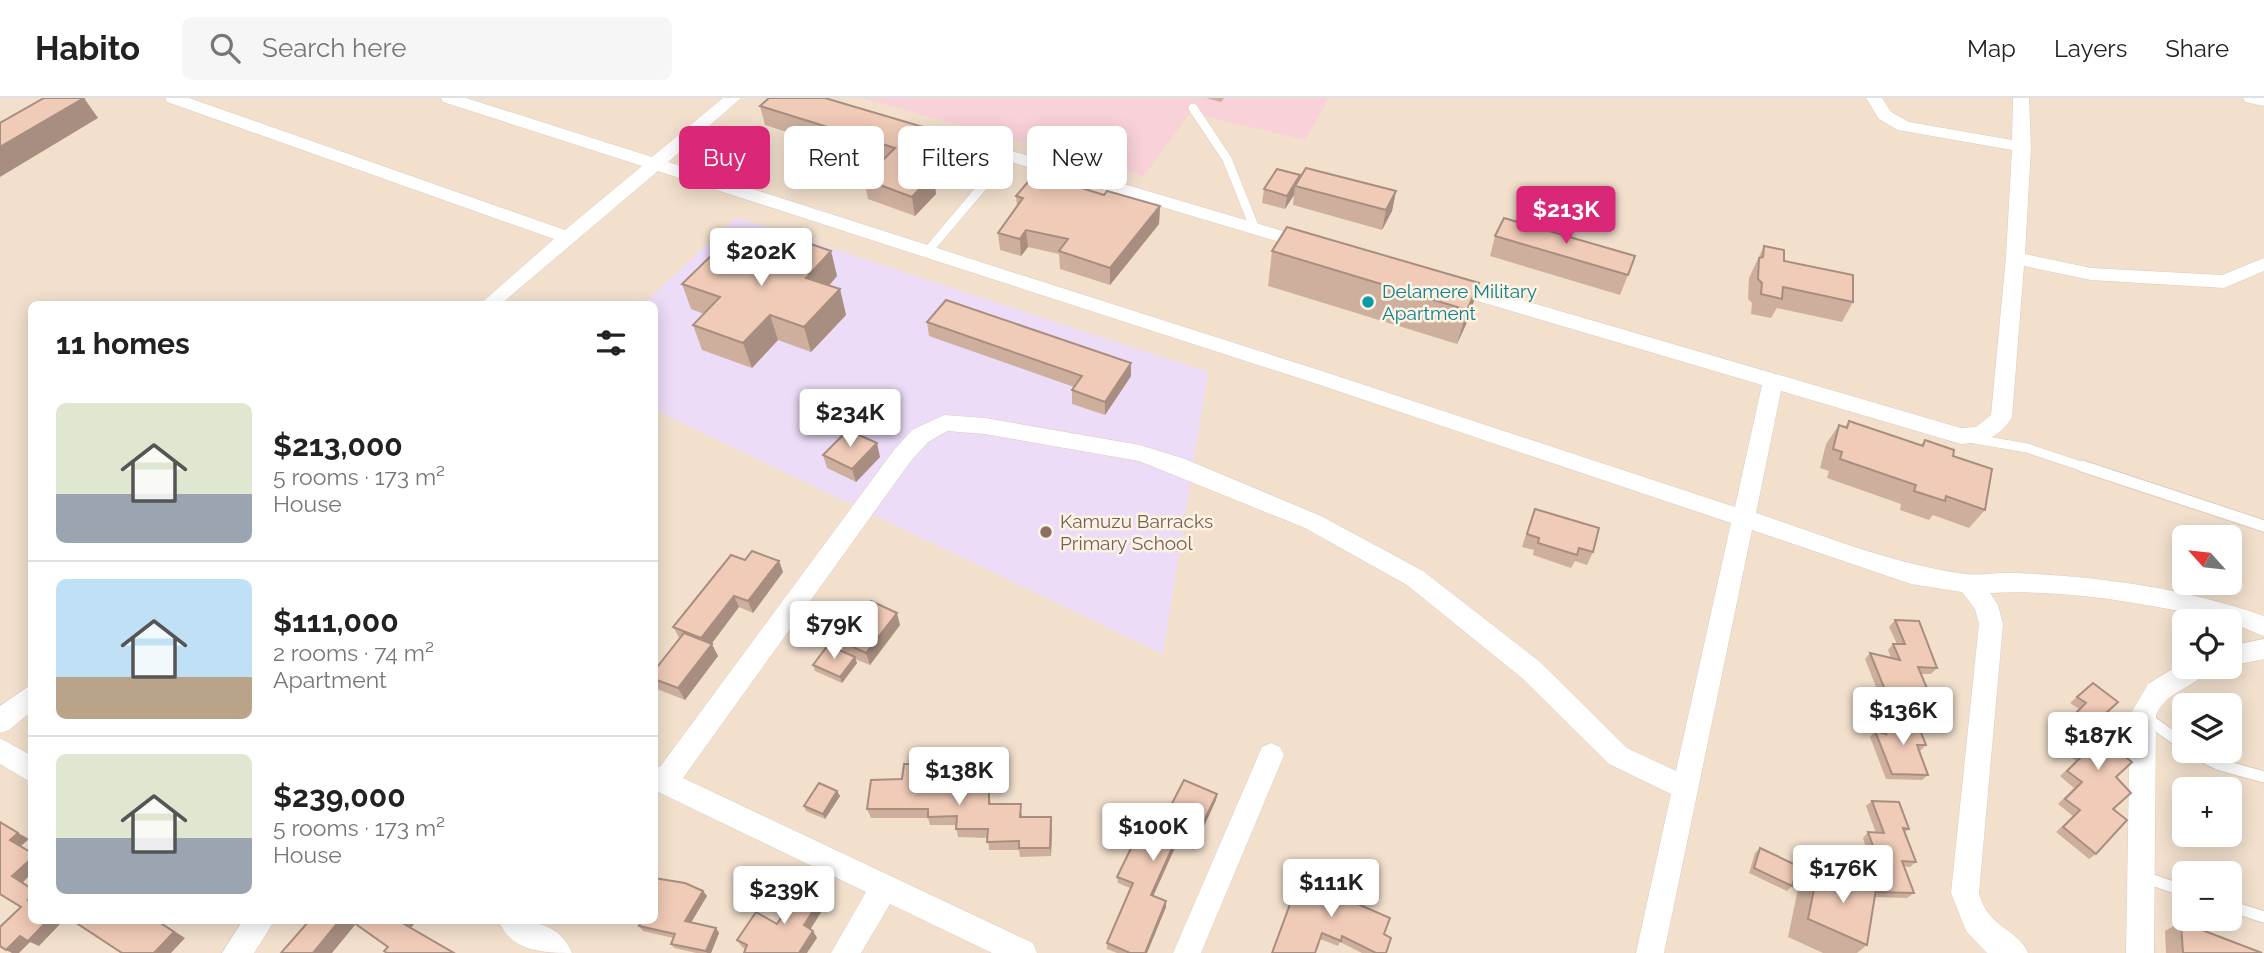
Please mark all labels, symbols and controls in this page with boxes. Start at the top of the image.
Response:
search box [182,17,672,80]
text: Habito [35,29,140,68]
icon: search [206,29,244,67]
text: Search here [262,33,406,63]
text: Map [1967,34,2016,63]
text: Layers [2054,34,2127,63]
text: Share [2165,34,2229,63]
chip: Buy [679,126,770,189]
chip: Rent [784,126,884,189]
chip: Filters [898,126,1013,189]
chip: New [1027,126,1127,189]
pin: $213K [1517,186,1615,246]
text: $213K [1532,195,1600,222]
pin: $202K [712,228,810,288]
text: $202K [726,237,796,264]
place label: Delamere Military Apartment [1382,280,1537,324]
marker: Delamere Military Apartment [1360,294,1376,310]
icon: filters [592,324,630,362]
text: 11 homes [56,326,190,361]
pin: $234K [801,390,899,449]
text: $234K [816,398,884,425]
text: $213,000 [273,428,403,463]
icon: home [112,431,196,515]
text: 5 rooms · 173 m² [273,463,445,490]
text: House [273,490,342,517]
place label: Kamuzu Barracks Primary School [1060,510,1213,554]
marker: Kamuzu Barracks Primary School [1038,524,1054,540]
north arrow [2172,525,2242,595]
map controls [2172,525,2242,931]
pin: $79K [793,602,875,661]
text: $111,000 [273,604,399,639]
icon: home [112,607,196,691]
button: locate [2172,609,2242,679]
text: $79K [806,610,862,637]
text: 2 rooms · 74 m² [273,639,434,666]
text: Apartment [273,666,387,693]
pin: $136K [1854,688,1952,747]
button: layers [2172,693,2242,763]
text: $136K [1869,696,1937,723]
pin: $187K [2049,712,2147,772]
text: $187K [2064,721,2132,748]
pin: $138K [910,748,1008,807]
text: $138K [925,756,993,783]
button: + [2172,777,2242,847]
text: $239,000 [273,779,406,814]
icon: home [112,782,196,866]
pin: $100K [1104,804,1202,863]
text: $100K [1118,812,1188,839]
text: 5 rooms · 173 m² [273,814,445,841]
text: House [273,841,342,868]
pin: $176K [1794,846,1892,905]
text: $176K [1809,854,1877,881]
pin: $111K [1282,860,1380,919]
button: − [2172,861,2242,931]
pin: $239K [735,866,833,926]
text: $111K [1299,868,1363,895]
text: $239K [749,875,819,902]

